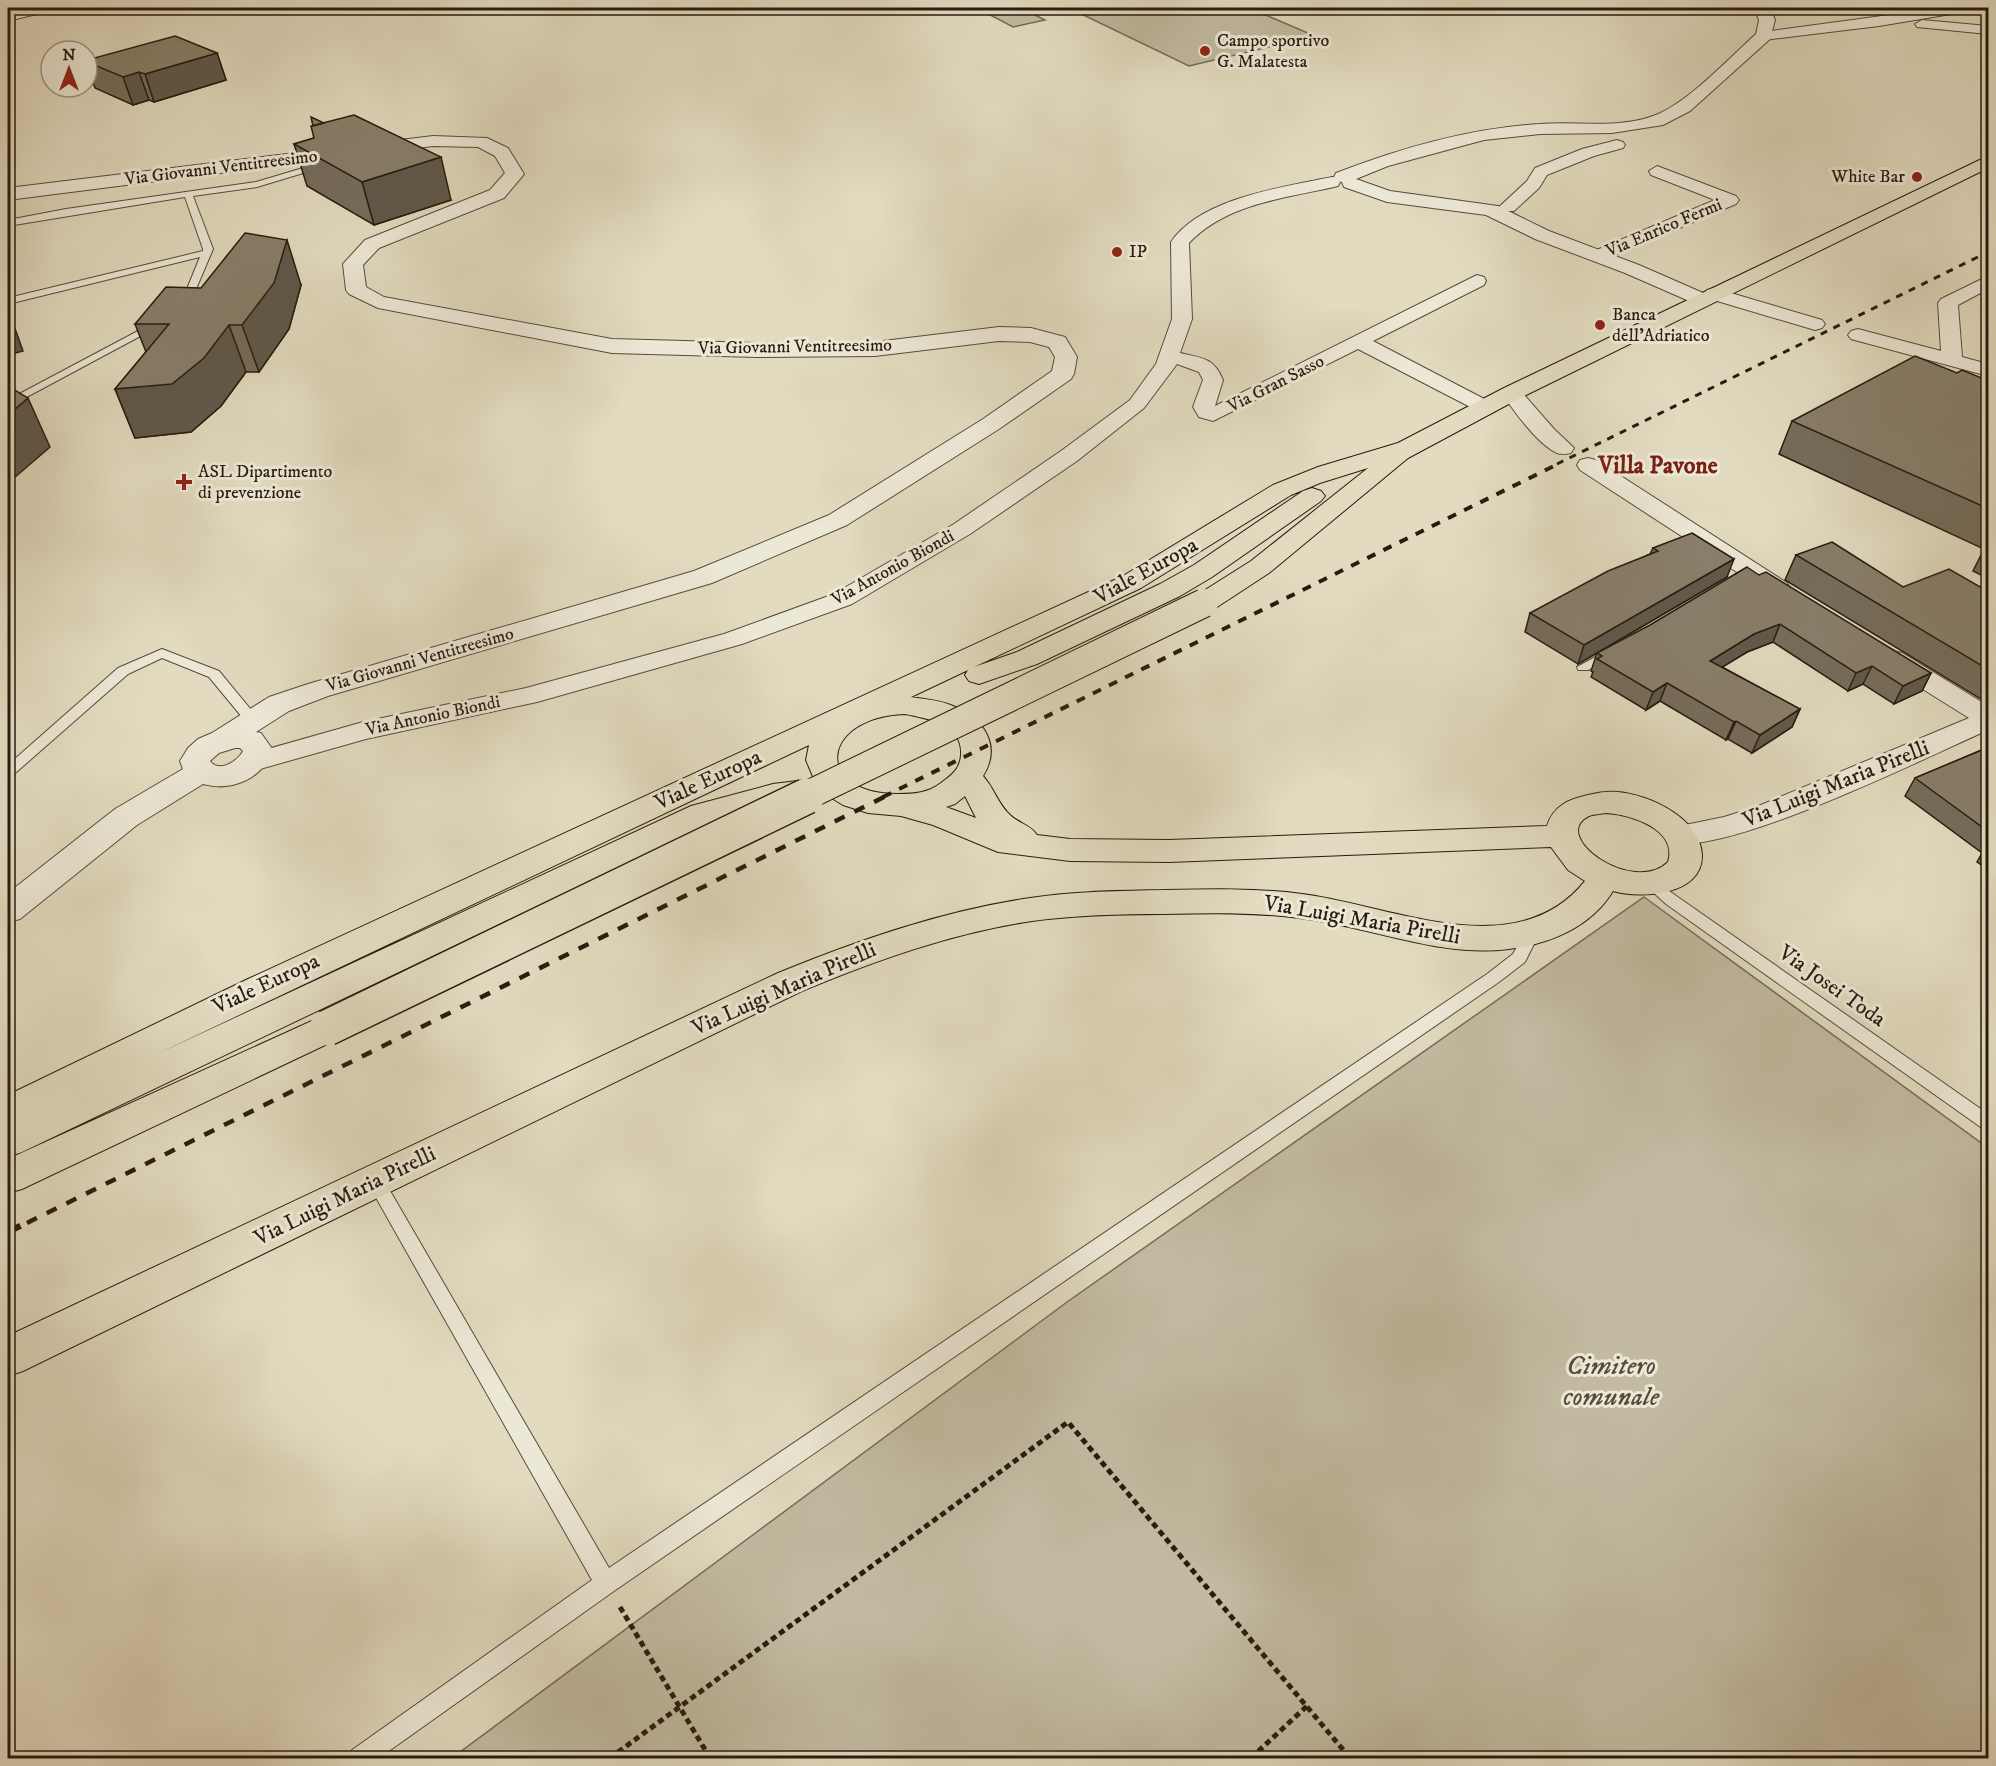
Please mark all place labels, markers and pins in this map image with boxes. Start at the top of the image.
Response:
place label: Campo sportivo G. Malatesta [1217,30,1329,73]
marker: Campo sportivo G. Malatesta [1198,44,1212,58]
place label: White Bar [1830,166,1905,188]
marker: White Bar [1910,170,1924,184]
place label: IP [1129,241,1147,263]
marker: IP [1110,245,1124,259]
place label: Banca dell'Adriatico [1612,304,1710,347]
marker: Banca dell'Adriatico [1593,318,1607,332]
place label: ASL Dipartimento di prevenzione [198,461,333,504]
marker: ASL Dipartimento di prevenzione [175,473,193,491]

